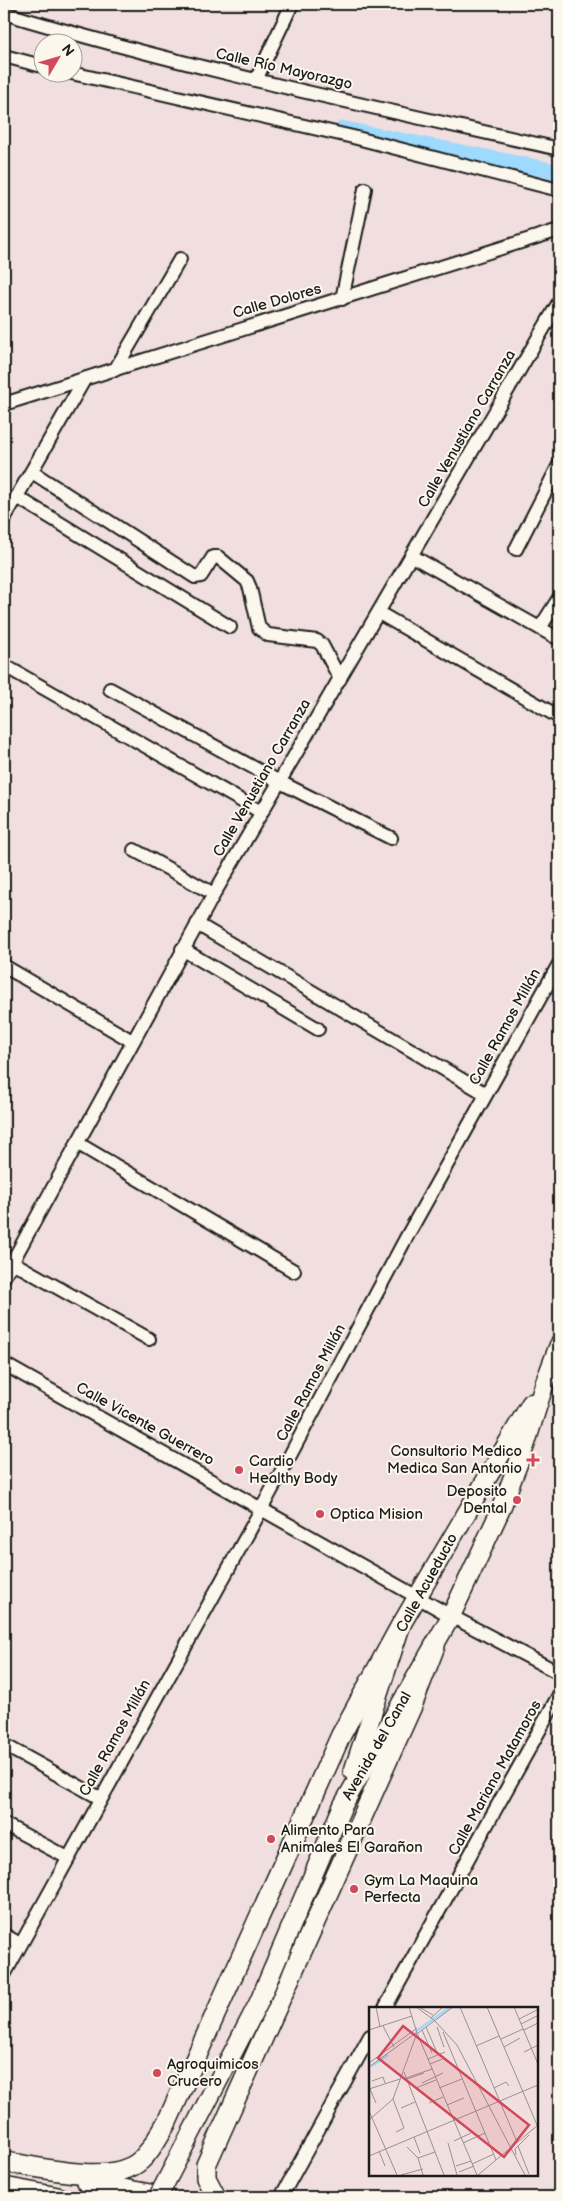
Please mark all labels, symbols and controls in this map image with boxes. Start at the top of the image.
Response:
north arrow [32,32,82,82]
text: N [58,41,78,60]
street label: Calle Río Mayorazgo [214,44,354,94]
street label: Calle Dolores [231,279,324,323]
street label: Calle Venustiano Carranza [414,347,520,511]
street label: Calle Venustiano Carranza [209,696,315,860]
street label: Calle Ramos Millán [465,965,545,1089]
street label: Calle Ramos Millán [272,1321,350,1445]
street label: Calle Vicente Guerrero [73,1378,217,1470]
place label: Consultorio Medico Medica San Antonio [387,1442,522,1478]
place label: Cardio Healthy Body [249,1452,338,1488]
marker: Consultorio Medico Medica San Antonio [526,1453,540,1467]
marker: Cardio Healthy Body [233,1464,245,1476]
place label: Deposito Dental [447,1482,507,1518]
marker: Deposito Dental [511,1494,523,1506]
place label: Optica Mision [330,1505,423,1524]
marker: Optica Mision [314,1508,326,1520]
street label: Calle Acueducto [392,1530,462,1636]
street label: Calle Ramos Millán [75,1676,155,1800]
street label: Avenida del Canal [338,1688,416,1804]
street label: Calle Mariano Matamoros [444,1697,546,1859]
place label: Alimento Para Animales El Garañon [281,1821,423,1857]
marker: Alimento Para Animales El Garañon [265,1833,277,1845]
place label: Gym La Maquina Perfecta [364,1871,478,1907]
marker: Gym La Maquina Perfecta [348,1883,360,1895]
inset map [369,2007,538,2176]
place label: Agroquimicos Crucero [167,2055,259,2091]
marker: Agroquimicos Crucero [151,2067,163,2079]

